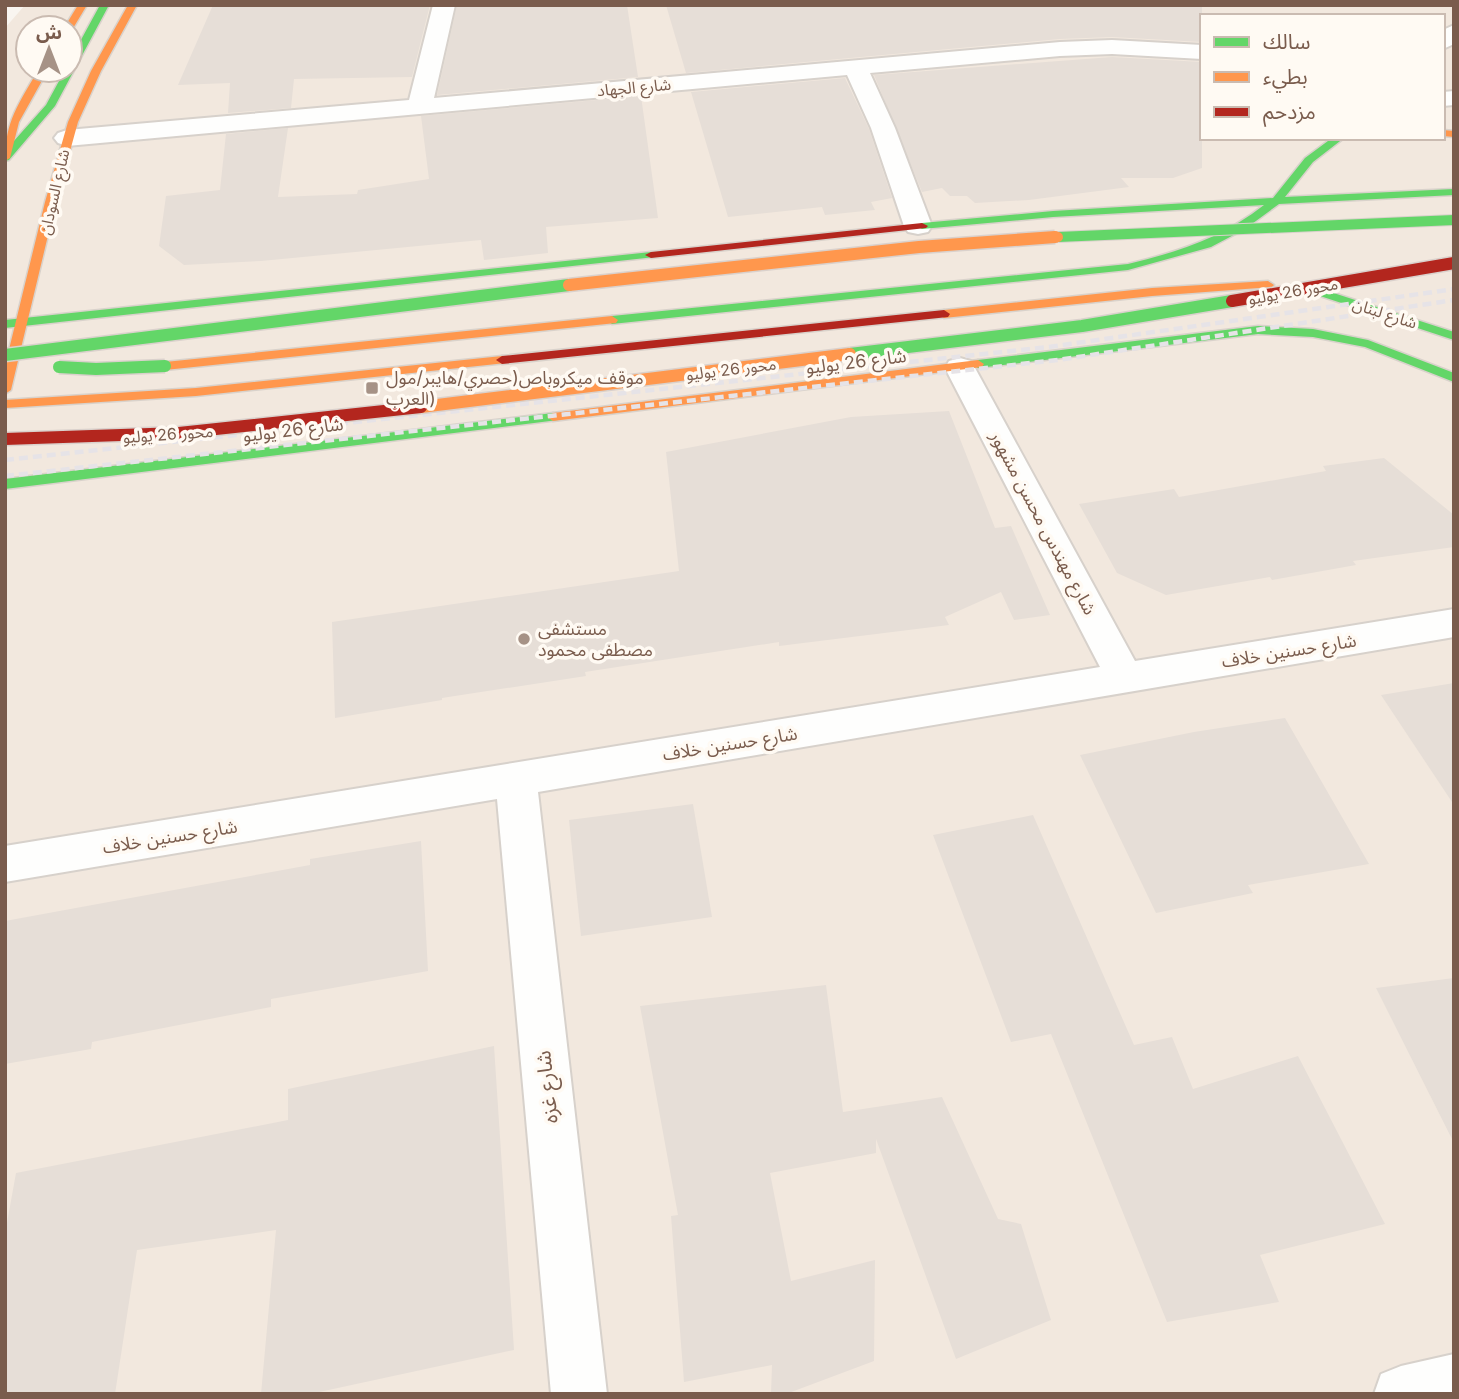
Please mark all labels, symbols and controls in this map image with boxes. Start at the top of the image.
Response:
north arrow [14,14,84,84]
legend [1200,14,1445,140]
text: ش [36,21,62,44]
text: سالك [1263,29,1310,54]
text: بطيء [1263,64,1308,93]
street label: شارع الجهاد [596,74,672,103]
text: مزدحم [1263,99,1316,127]
street label: شارع السودان [34,147,76,237]
street label: محور 26 يوليو [1247,273,1339,309]
street label: شارع لبنان [1349,293,1420,336]
street label: شارع 26 يوليو [804,345,908,382]
street label: محور 26 يوليو [685,354,777,384]
place label: موقف ميكروباص(حصري/هايبر/مول العرب) [386,367,644,410]
marker: موقف ميكروباص(حصري/هايبر/مول العرب) [364,380,380,396]
street label: شارع 26 يوليو [241,413,345,450]
street label: محور 26 يوليو [122,421,214,447]
street label: شارع مهندس محسن مشهور [982,427,1101,620]
place label: مستشفى مصطفى محمود [538,618,653,661]
street label: شارع حسنين خلاف [1220,629,1358,675]
marker: مستشفى مصطفى محمود [516,631,532,647]
street label: شارع حسنين خلاف [661,722,799,768]
street label: شارع حسنين خلاف [101,815,239,861]
street label: شارع غزه [530,1049,566,1125]

